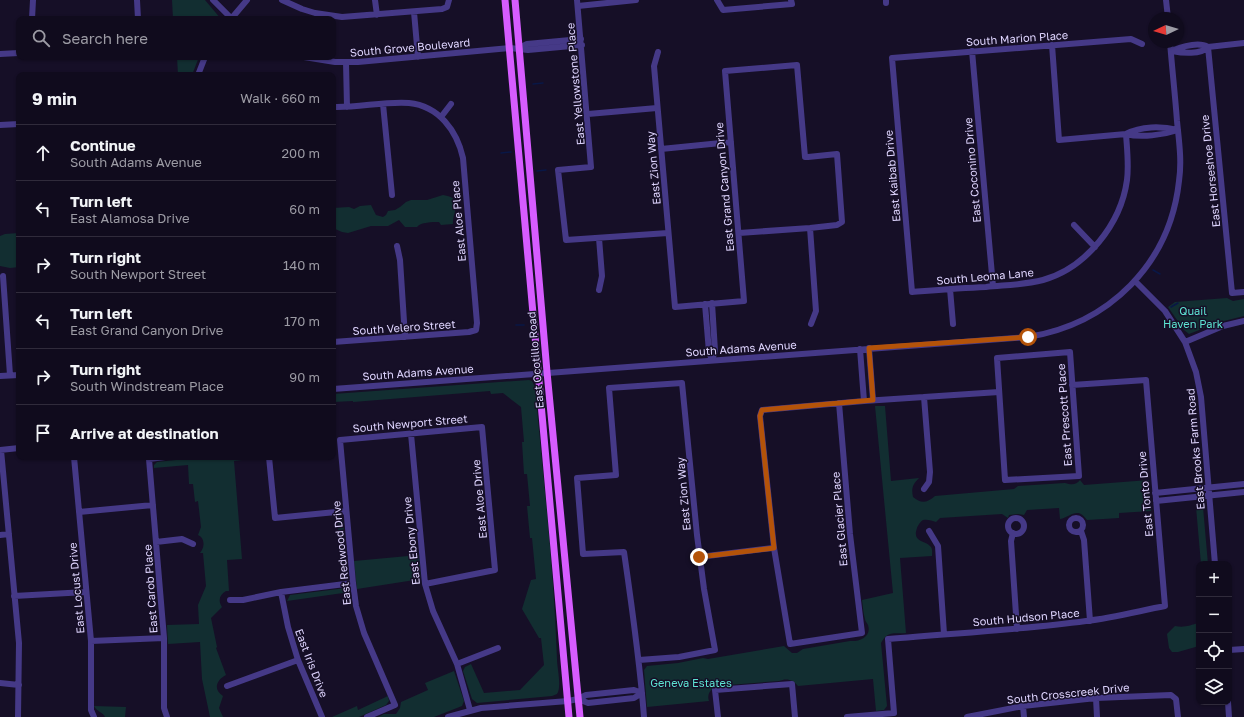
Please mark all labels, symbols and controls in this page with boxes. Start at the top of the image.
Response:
north arrow [1148,12,1184,48]
search box [16,16,336,60]
street label: East Yellowstone Place [563,22,587,146]
icon: search [30,27,52,49]
street label: South Marion Place [965,28,1069,48]
text: Search here [62,29,148,47]
street label: South Grove Boulevard [349,35,471,59]
text: 9 min [32,88,77,109]
text: Walk · 660 m [240,90,320,106]
street label: East Horseshoe Drive [1198,114,1222,228]
street label: East Coconino Drive [961,117,983,223]
street label: East Grand Canyon Drive [712,122,736,252]
street label: East Kaibab Drive [882,130,902,222]
street label: East Zion Way [643,131,663,205]
text: Continue [70,136,136,154]
icon: ahead [32,142,54,164]
text: 200 m [282,145,320,161]
text: South Adams Avenue [70,154,202,170]
street label: East Aloe Place [448,180,468,262]
text: Turn left [70,192,132,210]
icon: left [32,198,54,220]
text: 60 m [289,201,320,217]
text: East Alamosa Drive [70,210,189,226]
text: Turn right [70,248,141,266]
icon: right [32,254,54,276]
text: 140 m [283,257,320,273]
street label: South Leoma Lane [936,265,1034,287]
text: South Newport Street [70,266,206,282]
text: Turn left [70,304,132,322]
park label: Quail Haven Park [1163,304,1223,330]
icon: left [32,310,54,332]
street label: East Ocotillo Road [524,311,546,409]
text: 170 m [284,313,320,329]
street label: South Velero Street [352,317,456,337]
text: East Grand Canyon Drive [70,322,223,338]
route start [1019,328,1037,346]
street label: South Adams Avenue [685,338,797,358]
text: Turn right [70,360,141,378]
street label: South Adams Avenue [362,362,474,382]
street label: East Prescott Place [1054,363,1074,467]
icon: right [32,366,54,388]
text: 90 m [289,369,320,385]
text: South Windstream Place [70,378,224,394]
street label: East Brooks Farm Road [1183,388,1207,510]
street label: South Newport Street [352,411,468,435]
icon: arrive [32,422,54,444]
text: Arrive at destination [70,424,219,442]
street label: East Tonto Drive [1135,451,1155,537]
street label: East Zion Way [673,457,693,531]
street label: East Aloe Drive [469,459,489,539]
street label: East Glacier Place [828,471,850,567]
street label: East Ebony Drive [400,496,422,586]
street label: East Redwood Drive [329,500,353,606]
street label: East Locust Drive [66,542,86,634]
street label: East Carob Place [140,544,160,634]
route end [690,548,708,566]
map controls [1196,561,1232,705]
button: + [1196,561,1232,597]
button: − [1196,597,1232,633]
street label: South Hudson Place [972,606,1080,628]
street label: East Iris Drive [293,627,331,699]
button: locate [1196,633,1232,669]
button: layers [1196,669,1232,705]
park label: Geneva Estates [650,676,732,689]
street label: South Crosscreek Drive [1006,680,1130,706]

